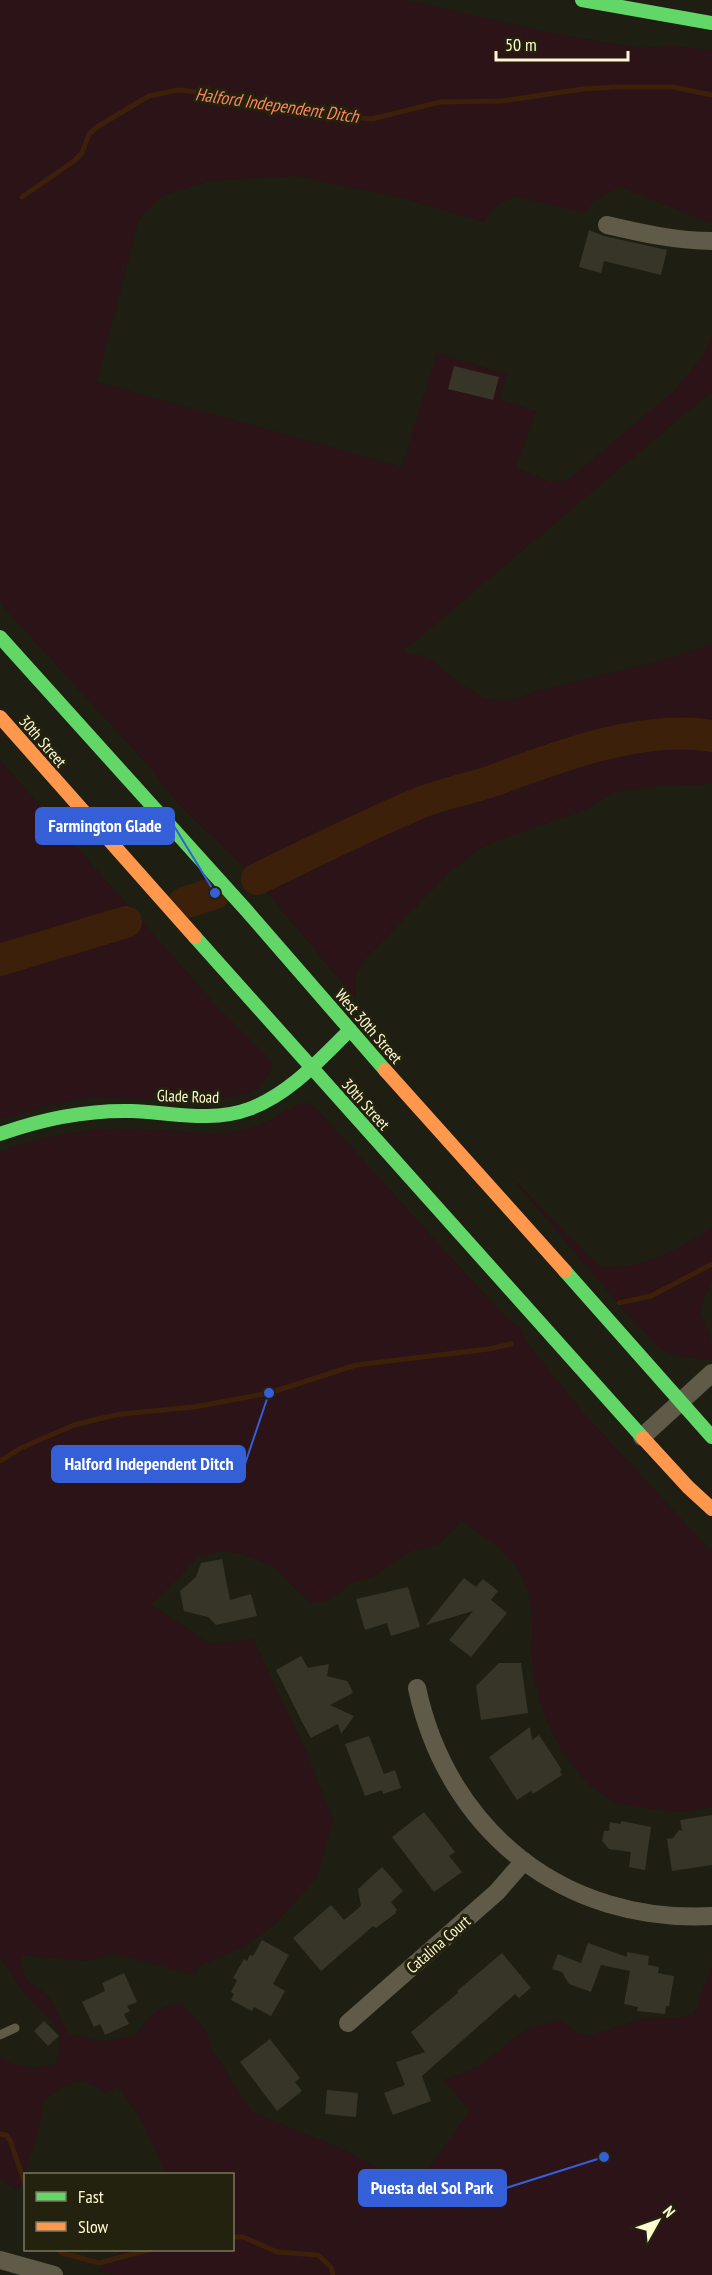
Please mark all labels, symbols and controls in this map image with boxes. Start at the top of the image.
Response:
scale bar [496,24,628,62]
text: 50 m [505,33,537,56]
water label: Halford Independent Ditch [194,82,361,128]
street label: 30th Street [15,711,71,772]
callout: Farmington Glade [36,808,174,844]
text: Farmington Glade [48,814,162,837]
street label: West 30th Street [331,985,407,1068]
street label: 30th Street [338,1074,395,1134]
street label: Glade Road [157,1085,220,1107]
callout: Halford Independent Ditch [52,1446,245,1482]
text: Halford Independent Ditch [64,1452,234,1475]
street label: Catalina Court [402,1910,475,1977]
callout: Puesta del Sol Park [359,2170,506,2206]
legend [24,2173,234,2251]
text: Puesta del Sol Park [371,2176,494,2199]
text: Fast [78,2185,104,2208]
north arrow [628,2191,688,2251]
text: N [659,2202,680,2221]
text: Slow [78,2215,109,2238]

